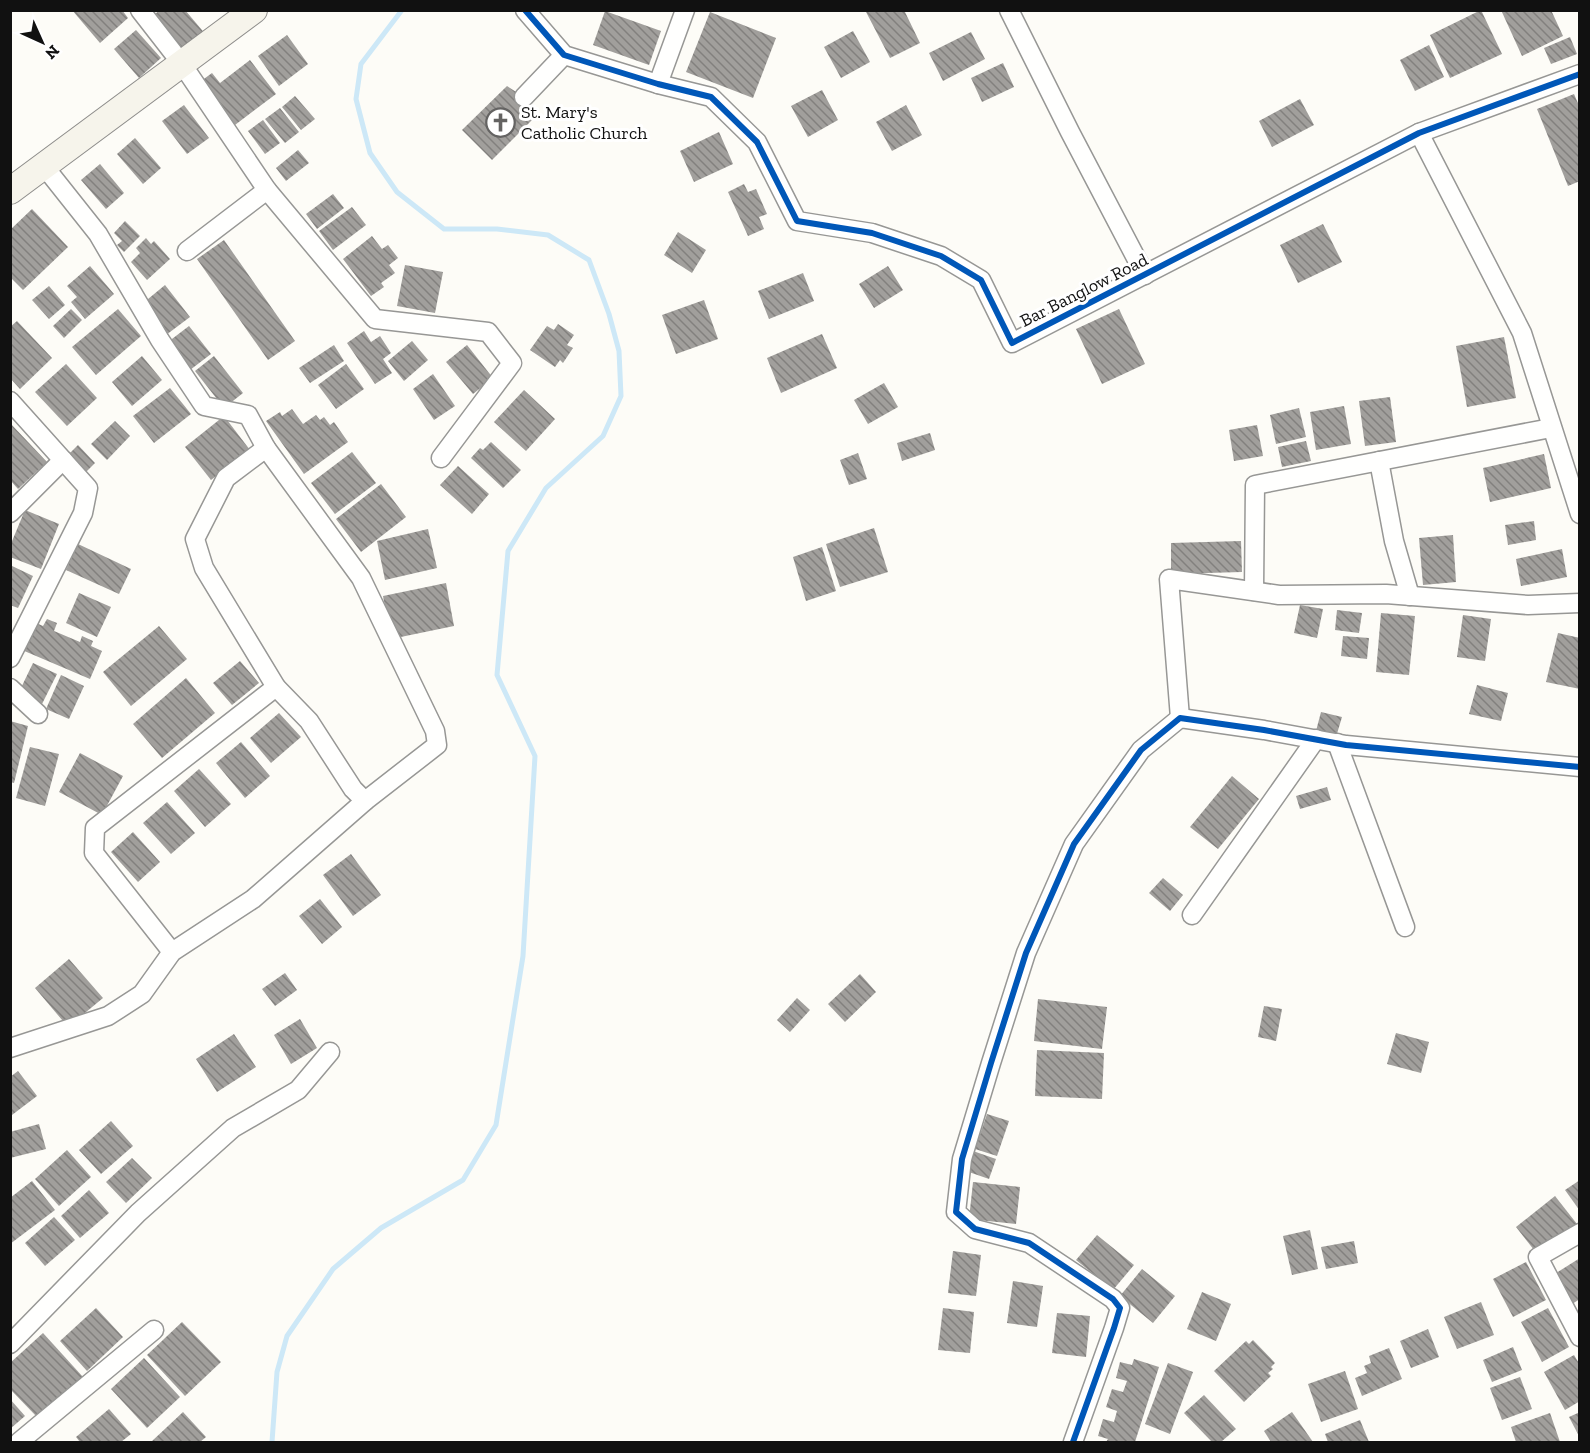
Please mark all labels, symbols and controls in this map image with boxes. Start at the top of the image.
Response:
north arrow [12,12,72,72]
text: N [41,41,63,63]
place label: St. Mary's Catholic Church [521,101,647,144]
church icon: St. Mary's Catholic Church [484,106,516,138]
street label: Bar Banglow Road [1016,248,1152,332]

